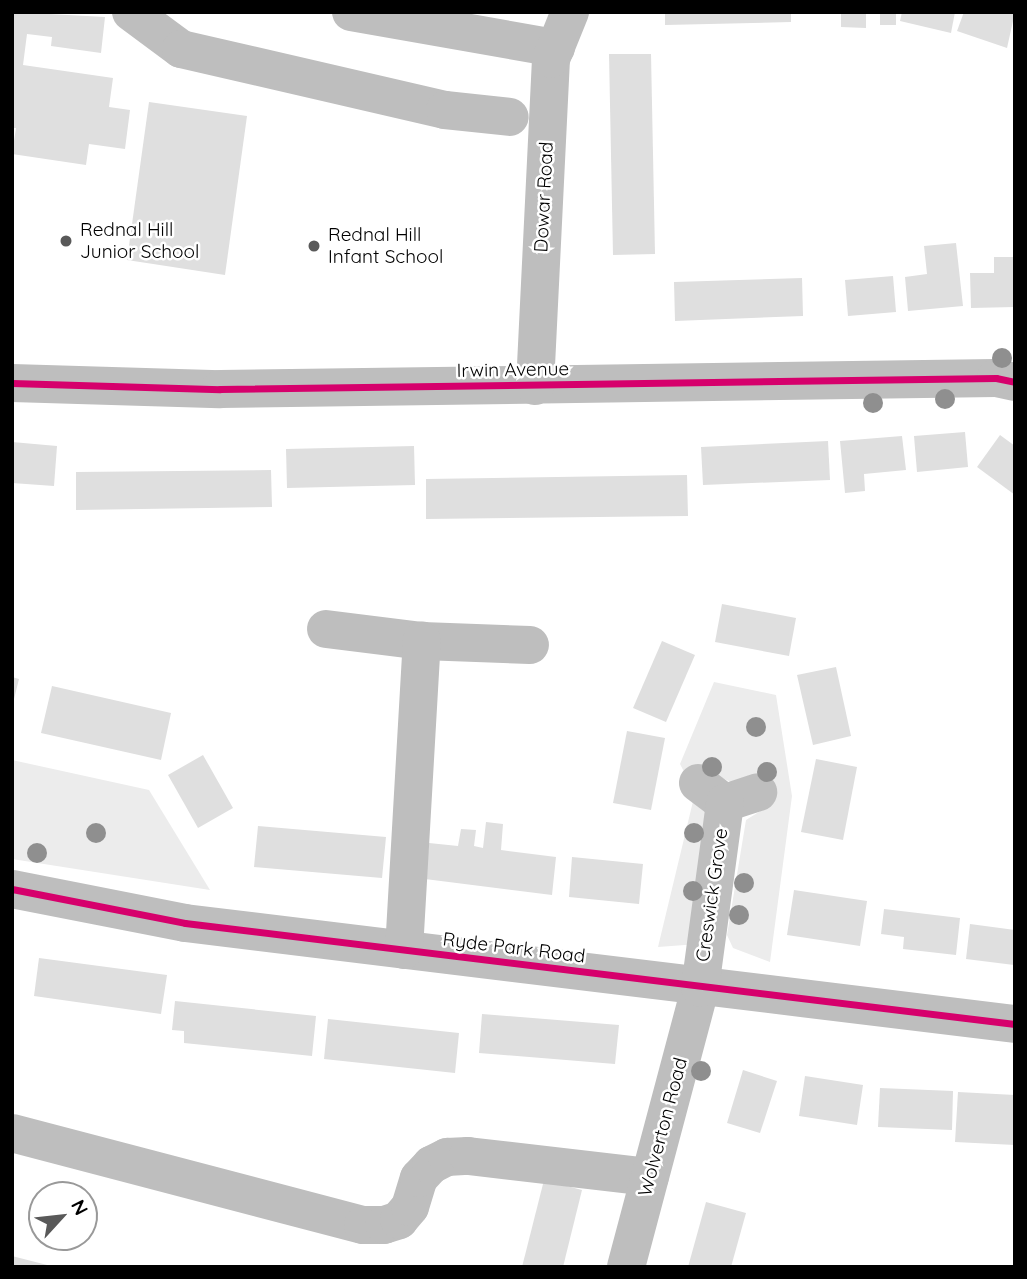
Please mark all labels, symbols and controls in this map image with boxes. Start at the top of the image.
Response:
street label: Dowar Road [530,141,558,253]
place label: Rednal Hill Junior School [80,219,199,263]
place label: Rednal Hill Infant School [328,224,443,268]
marker: Rednal Hill Junior School [58,233,74,249]
marker: Rednal Hill Infant School [306,238,322,254]
street label: Irwin Avenue [457,358,569,382]
street label: Creswick Grove [691,827,733,963]
street label: Ryde Park Road [441,928,587,968]
street label: Wolverton Road [634,1055,692,1199]
north arrow [28,1181,98,1251]
text: N [66,1196,94,1219]

